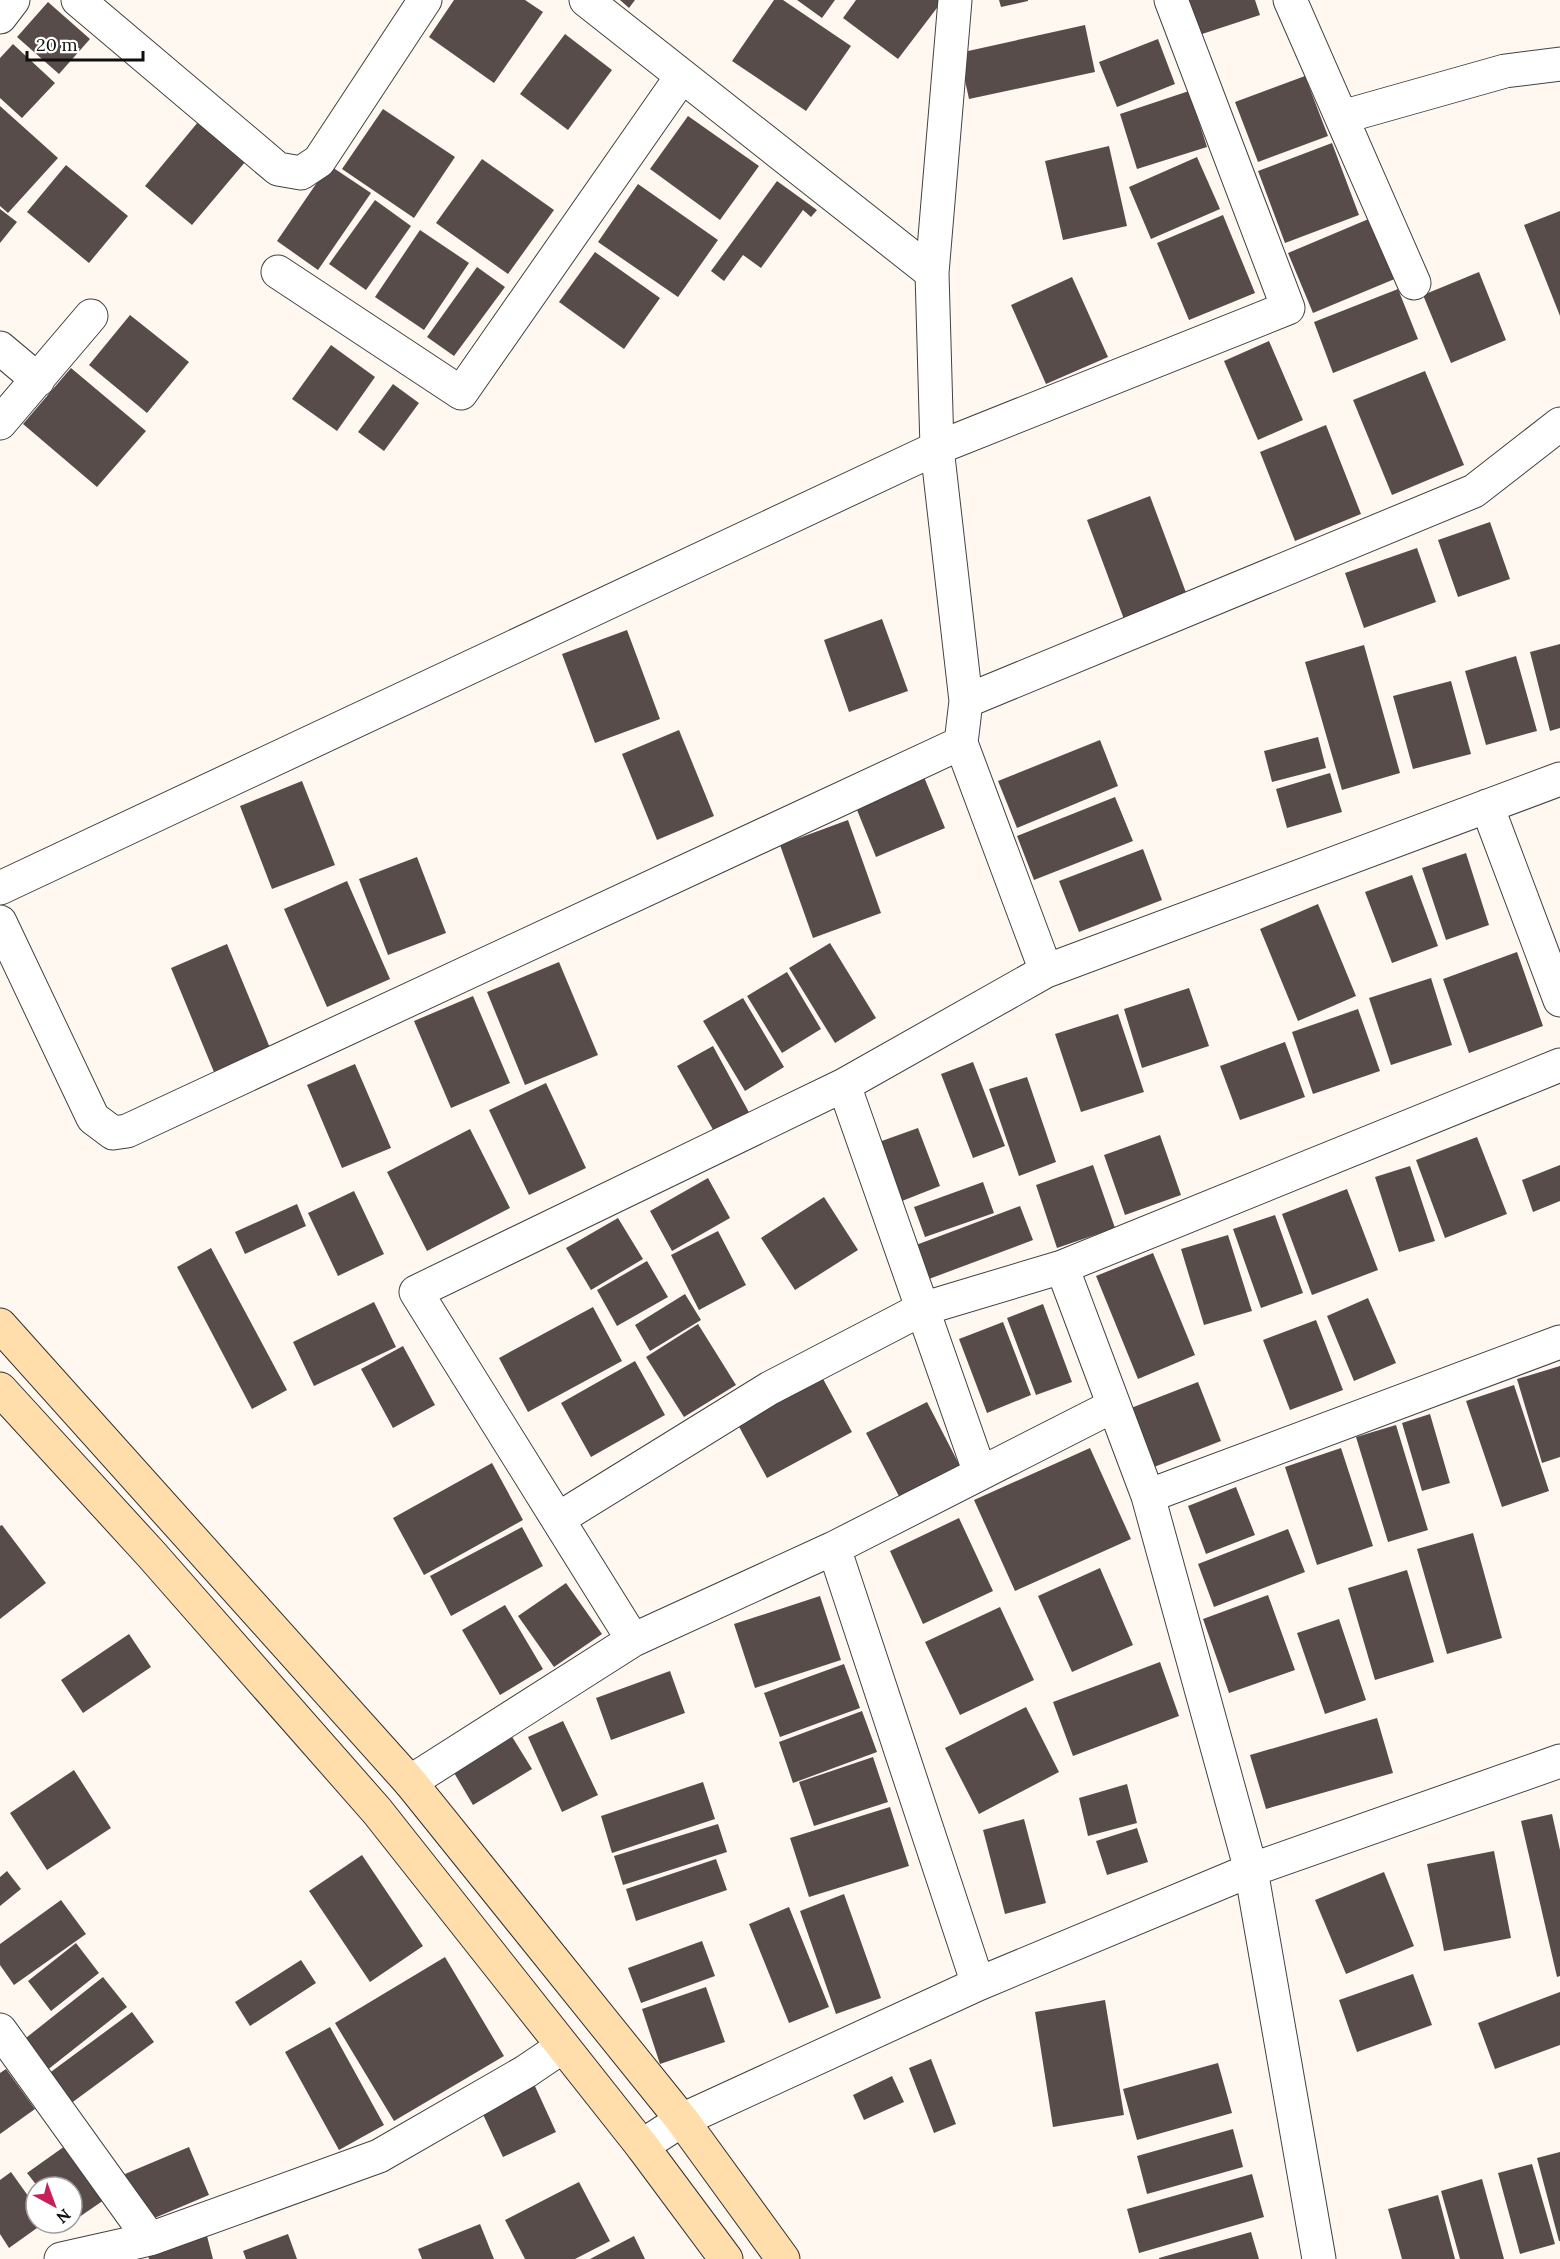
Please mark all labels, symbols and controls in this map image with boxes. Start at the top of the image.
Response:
scale bar [27,24,142,62]
text: 20 m [36,33,78,56]
north arrow [24,2175,84,2235]
text: N [53,2205,75,2228]

